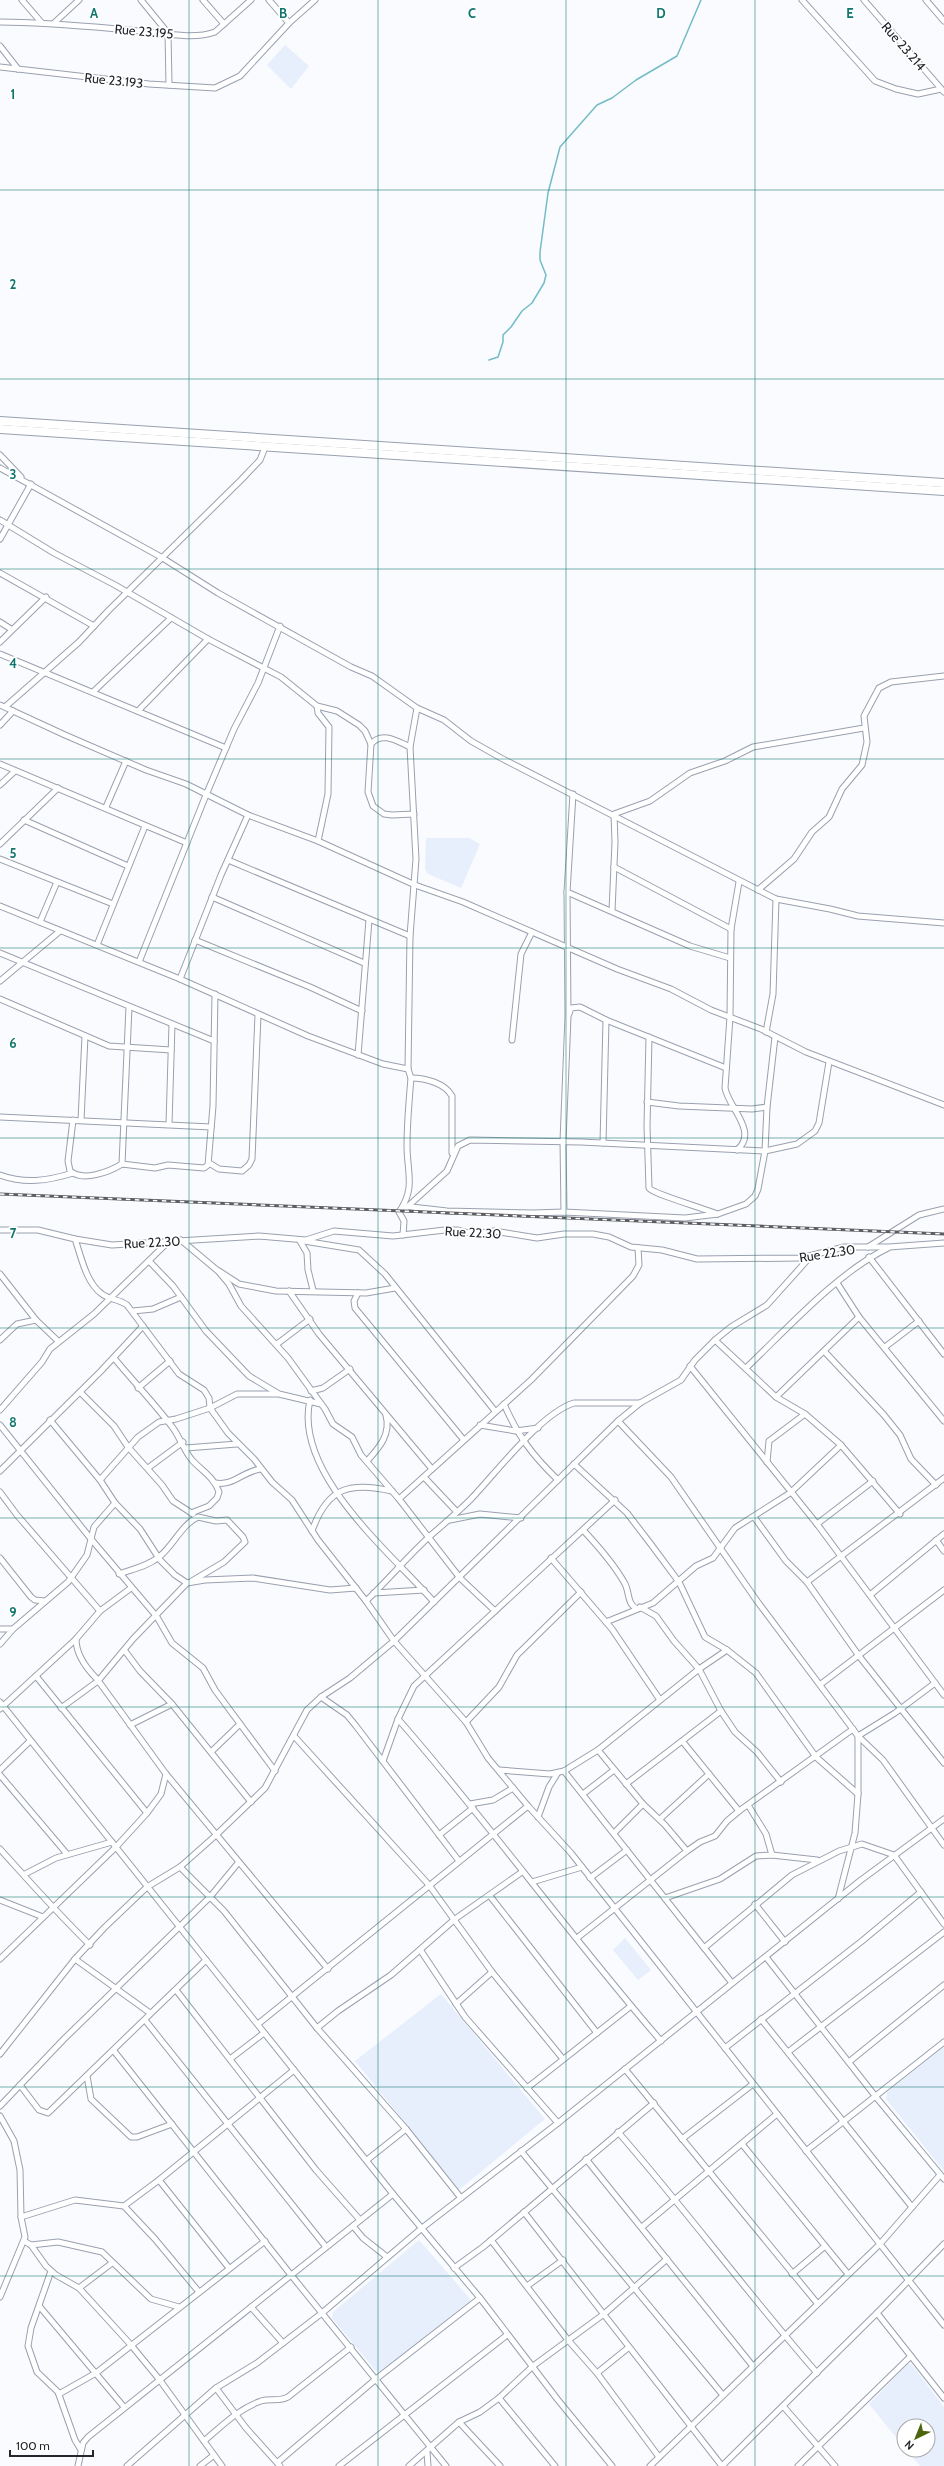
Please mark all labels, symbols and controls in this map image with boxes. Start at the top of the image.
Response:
text: A [90,5,99,21]
text: B [279,5,287,21]
text: C [468,5,476,21]
text: D [656,5,666,21]
text: E [846,5,854,21]
street label: Rue 23.214 [879,18,930,74]
street label: Rue 23.195 [114,20,174,42]
street label: Rue 23.193 [84,69,144,91]
text: 1 [11,86,15,102]
text: 2 [10,276,17,292]
text: 3 [9,466,17,482]
text: 4 [9,655,17,671]
text: 5 [10,845,17,861]
text: 6 [9,1035,17,1051]
street label: Rue 22.30 [444,1223,502,1241]
text: 7 [10,1225,17,1241]
street label: Rue 22.30 [123,1233,181,1251]
street label: Rue 22.30 [798,1241,856,1265]
text: 8 [9,1414,17,1430]
text: 9 [9,1604,17,1620]
north arrow [896,2418,936,2458]
scale bar [10,2432,93,2458]
text: 100 m [16,2438,50,2453]
text: N [902,2438,917,2453]

